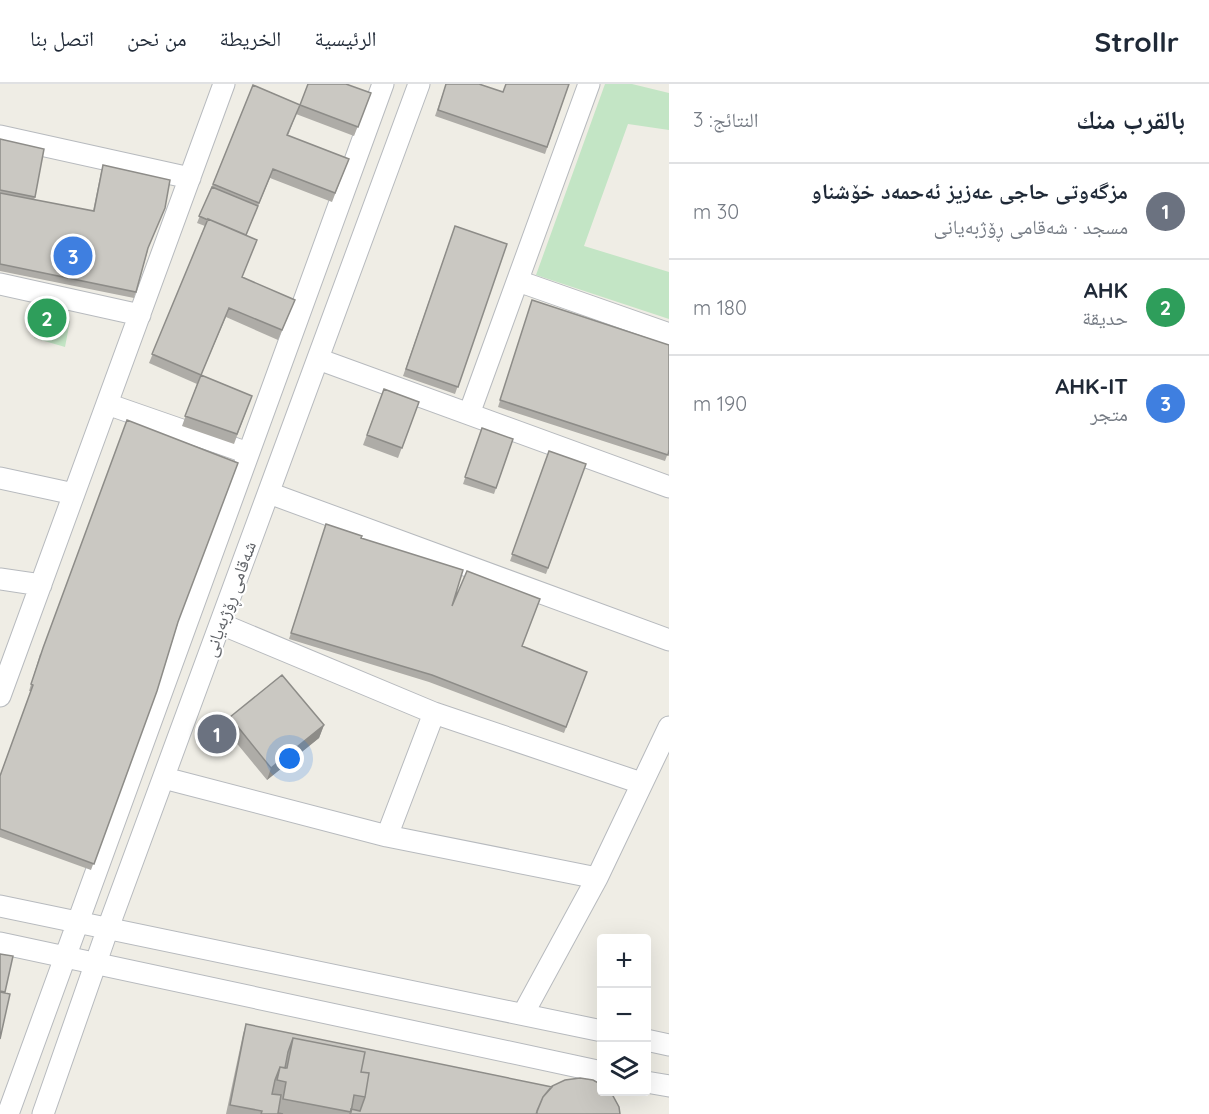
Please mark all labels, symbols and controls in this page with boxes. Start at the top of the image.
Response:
text: Strollr [1095,24,1179,59]
text: اتصل بنا [30,25,94,51]
text: من نحن [127,25,187,51]
text: الخريطة [220,25,281,51]
text: الرئيسية [314,25,377,51]
text: بالقرب منك [1076,103,1185,136]
text: النتائج: 3 [693,107,759,132]
text: مزگەوتی حاجی عەزیز ئەحمەد خۆشناو [811,177,1128,205]
text: 30 m [693,199,739,224]
text: 1 [1162,199,1169,224]
text: مسجد · شەقامی ڕۆژبەیانی [934,214,1128,239]
pin: 3 [54,234,92,279]
text: AHK [1084,276,1128,304]
text: 180 m [693,295,747,320]
text: 2 [1160,295,1171,320]
pin: 2 [28,296,66,340]
text: حديقة [1082,305,1128,330]
text: AHK-IT [1055,372,1128,400]
text: 190 m [693,391,747,416]
text: 3 [1160,391,1171,416]
text: متجر [1090,401,1128,426]
street label: شەقامی ڕۆژبەیانی [198,538,264,661]
pin: 1 [198,712,236,756]
your location [275,744,304,773]
map controls [597,934,651,1096]
button: + [597,934,651,988]
button: − [597,988,651,1042]
button: layers [597,1042,651,1096]

